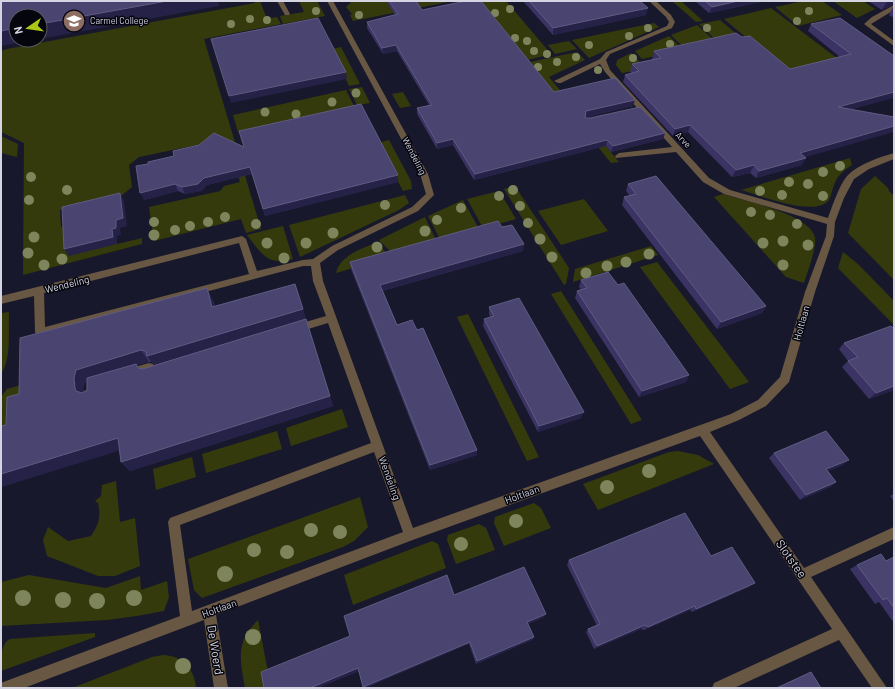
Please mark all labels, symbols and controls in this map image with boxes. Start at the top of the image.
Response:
north arrow [8,8,48,48]
school or university icon: Carmel College [61,8,87,34]
place label: Carmel College [90,15,148,26]
text: N [11,25,25,35]
street label: Arve [673,129,694,150]
street label: Wendeling [400,135,429,177]
street label: Wendeling [44,273,90,295]
street label: Holtlaan [790,304,812,342]
street label: Wendeling [377,455,403,501]
street label: Holtlaan [503,482,541,506]
street label: Slotstee [774,537,810,580]
street label: Holtlaan [200,596,238,620]
street label: De Woerd [205,624,227,676]

